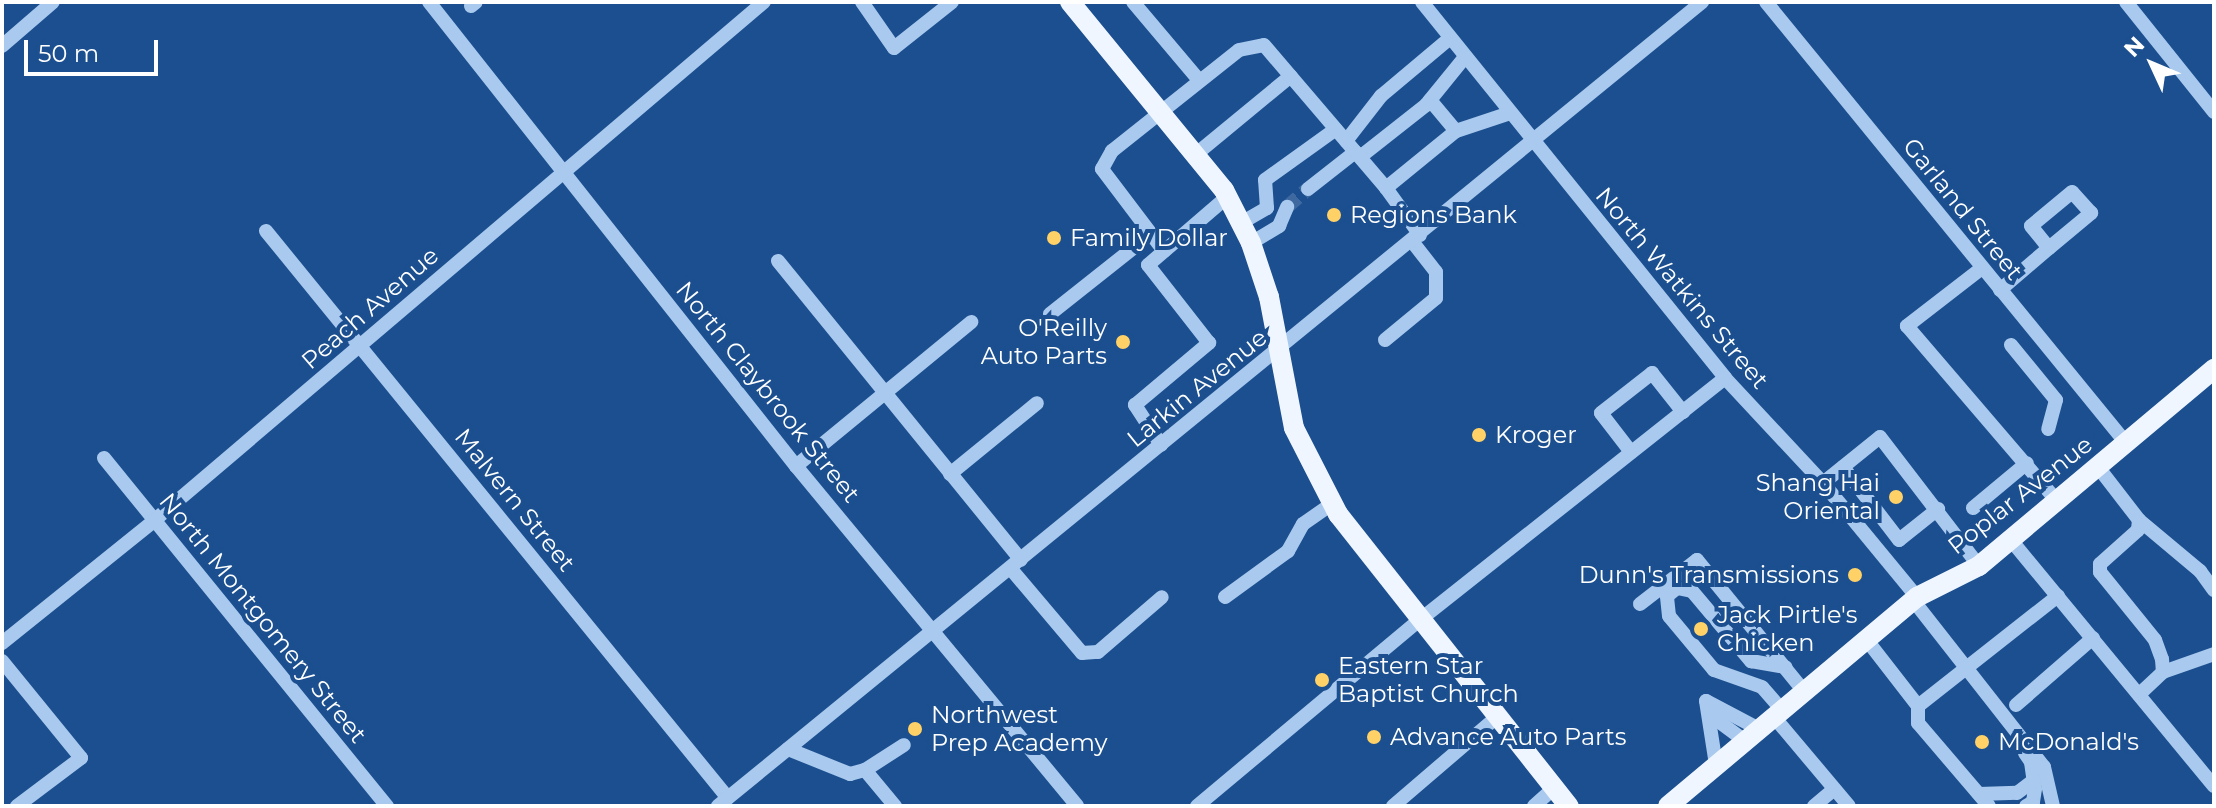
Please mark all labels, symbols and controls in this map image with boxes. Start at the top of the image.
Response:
scale bar [28,24,162,74]
north arrow [2112,24,2192,104]
text: N [2118,31,2150,63]
text: 50 m [38,39,99,68]
street label: Garland Street [1897,132,2029,286]
street label: North Watkins Street [1589,182,1775,394]
place label: Regions Bank [1350,201,1517,229]
marker: Regions Bank [1325,206,1343,224]
place label: Family Dollar [1070,224,1228,252]
marker: Family Dollar [1045,229,1063,247]
street label: Peach Avenue [296,241,444,375]
street label: North Claybrook Street [670,276,866,508]
place label: O'Reilly Auto Parts [981,314,1107,370]
street label: Larkin Avenue [1121,323,1273,453]
marker: O'Reilly Auto Parts [1114,333,1132,351]
place label: Kroger [1495,421,1577,449]
street label: Malvern Street [449,423,581,577]
marker: Kroger [1470,426,1488,444]
street label: Poplar Avenue [1942,430,2098,560]
place label: Shang Hai Oriental [1756,469,1880,525]
street label: North Montgomery Street [153,487,373,749]
marker: Shang Hai Oriental [1887,488,1905,506]
place label: Dunn's Transmissions [1579,561,1839,589]
marker: Dunn's Transmissions [1846,566,1864,584]
place label: Jack Pirtle's Chicken [1717,601,1857,657]
marker: Jack Pirtle's Chicken [1692,620,1710,638]
place label: Eastern Star Baptist Church [1338,652,1519,708]
marker: Eastern Star Baptist Church [1313,671,1331,689]
place label: Northwest Prep Academy [931,701,1108,757]
marker: Northwest Prep Academy [906,720,924,738]
place label: Advance Auto Parts [1390,723,1627,751]
marker: Advance Auto Parts [1365,728,1383,746]
place label: McDonald's [1998,728,2139,756]
marker: McDonald's [1973,733,1991,751]

